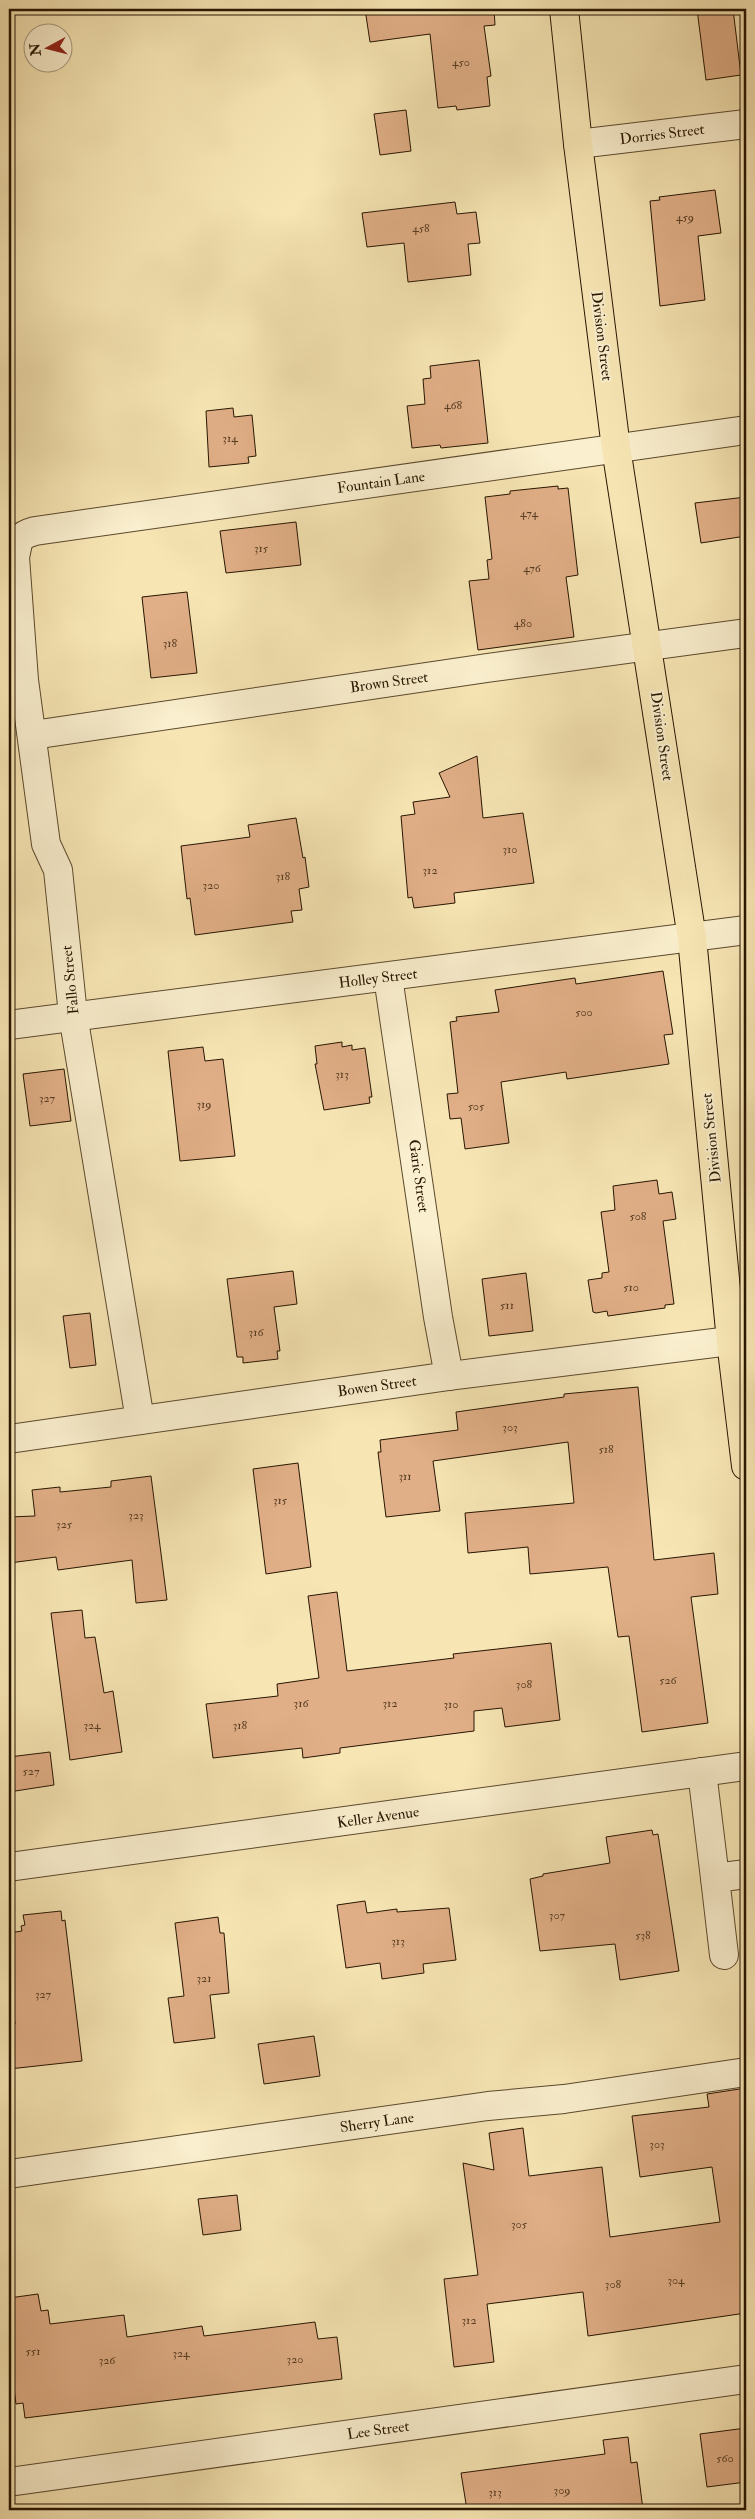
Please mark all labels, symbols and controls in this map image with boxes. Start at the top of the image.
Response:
north arrow [22,22,72,72]
text: N [26,42,45,58]
house number: 450 [452,55,470,70]
street label: Dorries Street [619,120,706,149]
house number: 459 [676,210,694,225]
house number: 458 [412,221,430,236]
street label: Division Street [587,290,616,382]
house number: 468 [444,398,462,413]
house number: 314 [222,431,238,446]
street label: Fountain Lane [336,467,426,498]
house number: 474 [520,506,538,521]
house number: 315 [254,541,269,556]
house number: 476 [523,561,542,576]
house number: 480 [514,616,532,631]
house number: 318 [163,636,178,651]
street label: Brown Street [349,668,429,697]
street label: Division Street [646,690,677,782]
house number: 310 [503,842,517,857]
house number: 312 [423,863,437,878]
house number: 318 [276,869,291,884]
house number: 320 [203,878,219,893]
street label: Fallo Street [57,944,84,1015]
street label: Holley Street [338,964,419,993]
house number: 500 [575,1005,593,1020]
house number: 313 [335,1067,349,1082]
house number: 327 [39,1091,56,1106]
street label: Division Street [697,1092,726,1184]
house number: 319 [197,1097,212,1112]
house number: 505 [468,1099,485,1114]
street label: Garic Street [404,1138,433,1214]
house number: 508 [630,1209,647,1224]
house number: 510 [623,1280,639,1295]
house number: 511 [500,1298,514,1313]
house number: 316 [249,1325,264,1340]
street label: Bowen Street [336,1372,418,1401]
house number: 303 [502,1420,518,1435]
house number: 518 [598,1442,614,1457]
house number: 311 [398,1469,412,1484]
house number: 315 [273,1493,288,1508]
house number: 323 [128,1508,144,1523]
house number: 325 [56,1517,73,1532]
house number: 526 [659,1673,678,1688]
house number: 308 [516,1677,533,1692]
house number: 316 [294,1696,309,1711]
house number: 312 [383,1696,397,1711]
house number: 310 [444,1697,458,1712]
house number: 324 [83,1718,101,1733]
house number: 318 [233,1718,248,1733]
house number: 527 [23,1764,40,1779]
street label: Keller Avenue [336,1802,420,1833]
house number: 307 [549,1908,566,1923]
house number: 538 [635,1928,651,1943]
house number: 313 [391,1934,405,1949]
house number: 321 [197,1971,211,1986]
house number: 327 [35,1987,52,2002]
street label: Sherry Lane [339,2108,415,2137]
house number: 303 [649,2137,665,2152]
house number: 305 [511,2217,528,2232]
house number: 304 [667,2273,685,2288]
house number: 308 [605,2277,622,2292]
house number: 312 [462,2313,476,2328]
house number: 551 [26,2344,40,2359]
house number: 324 [172,2346,190,2361]
house number: 320 [287,2352,303,2367]
house number: 326 [99,2353,116,2368]
street label: Lee Street [346,2417,411,2444]
house number: 560 [716,2451,734,2466]
house number: 309 [554,2483,570,2498]
house number: 313 [488,2485,502,2500]

